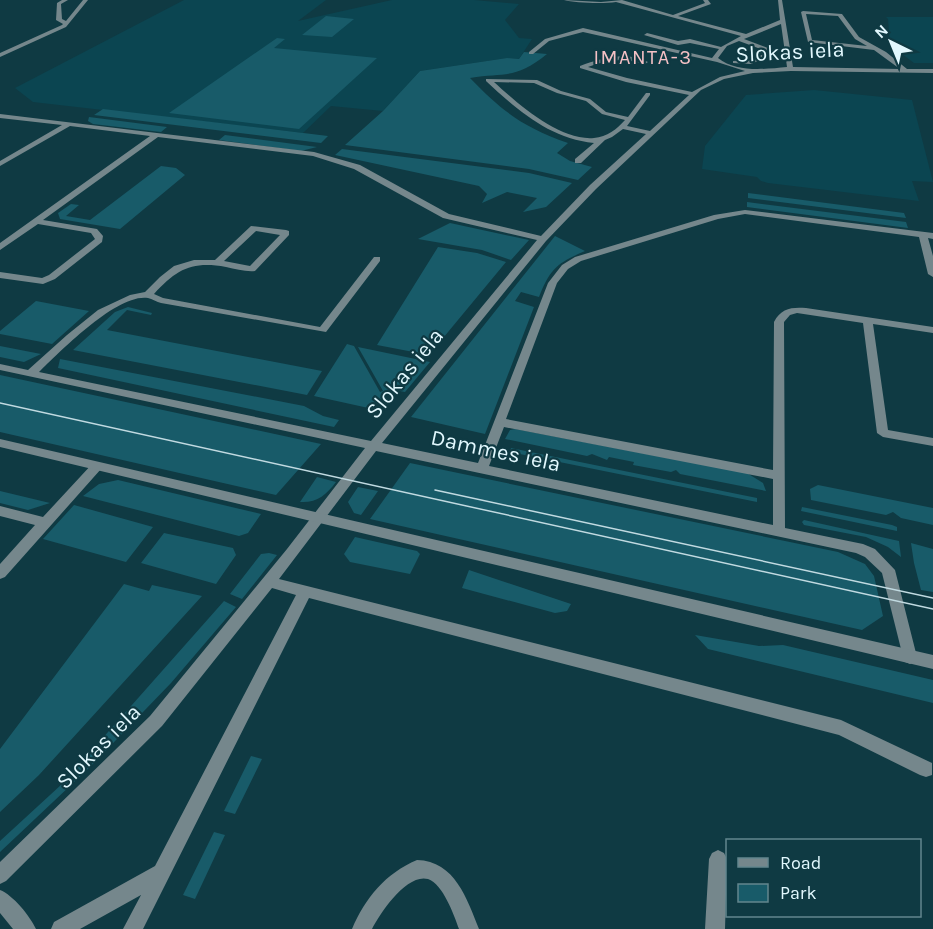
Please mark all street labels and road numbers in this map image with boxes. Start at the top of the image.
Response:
street label: Slokas iela [735,36,845,68]
street label: Slokas iela [360,323,449,424]
street label: Dammes iela [429,425,563,477]
street label: Slokas iela [51,699,146,794]

